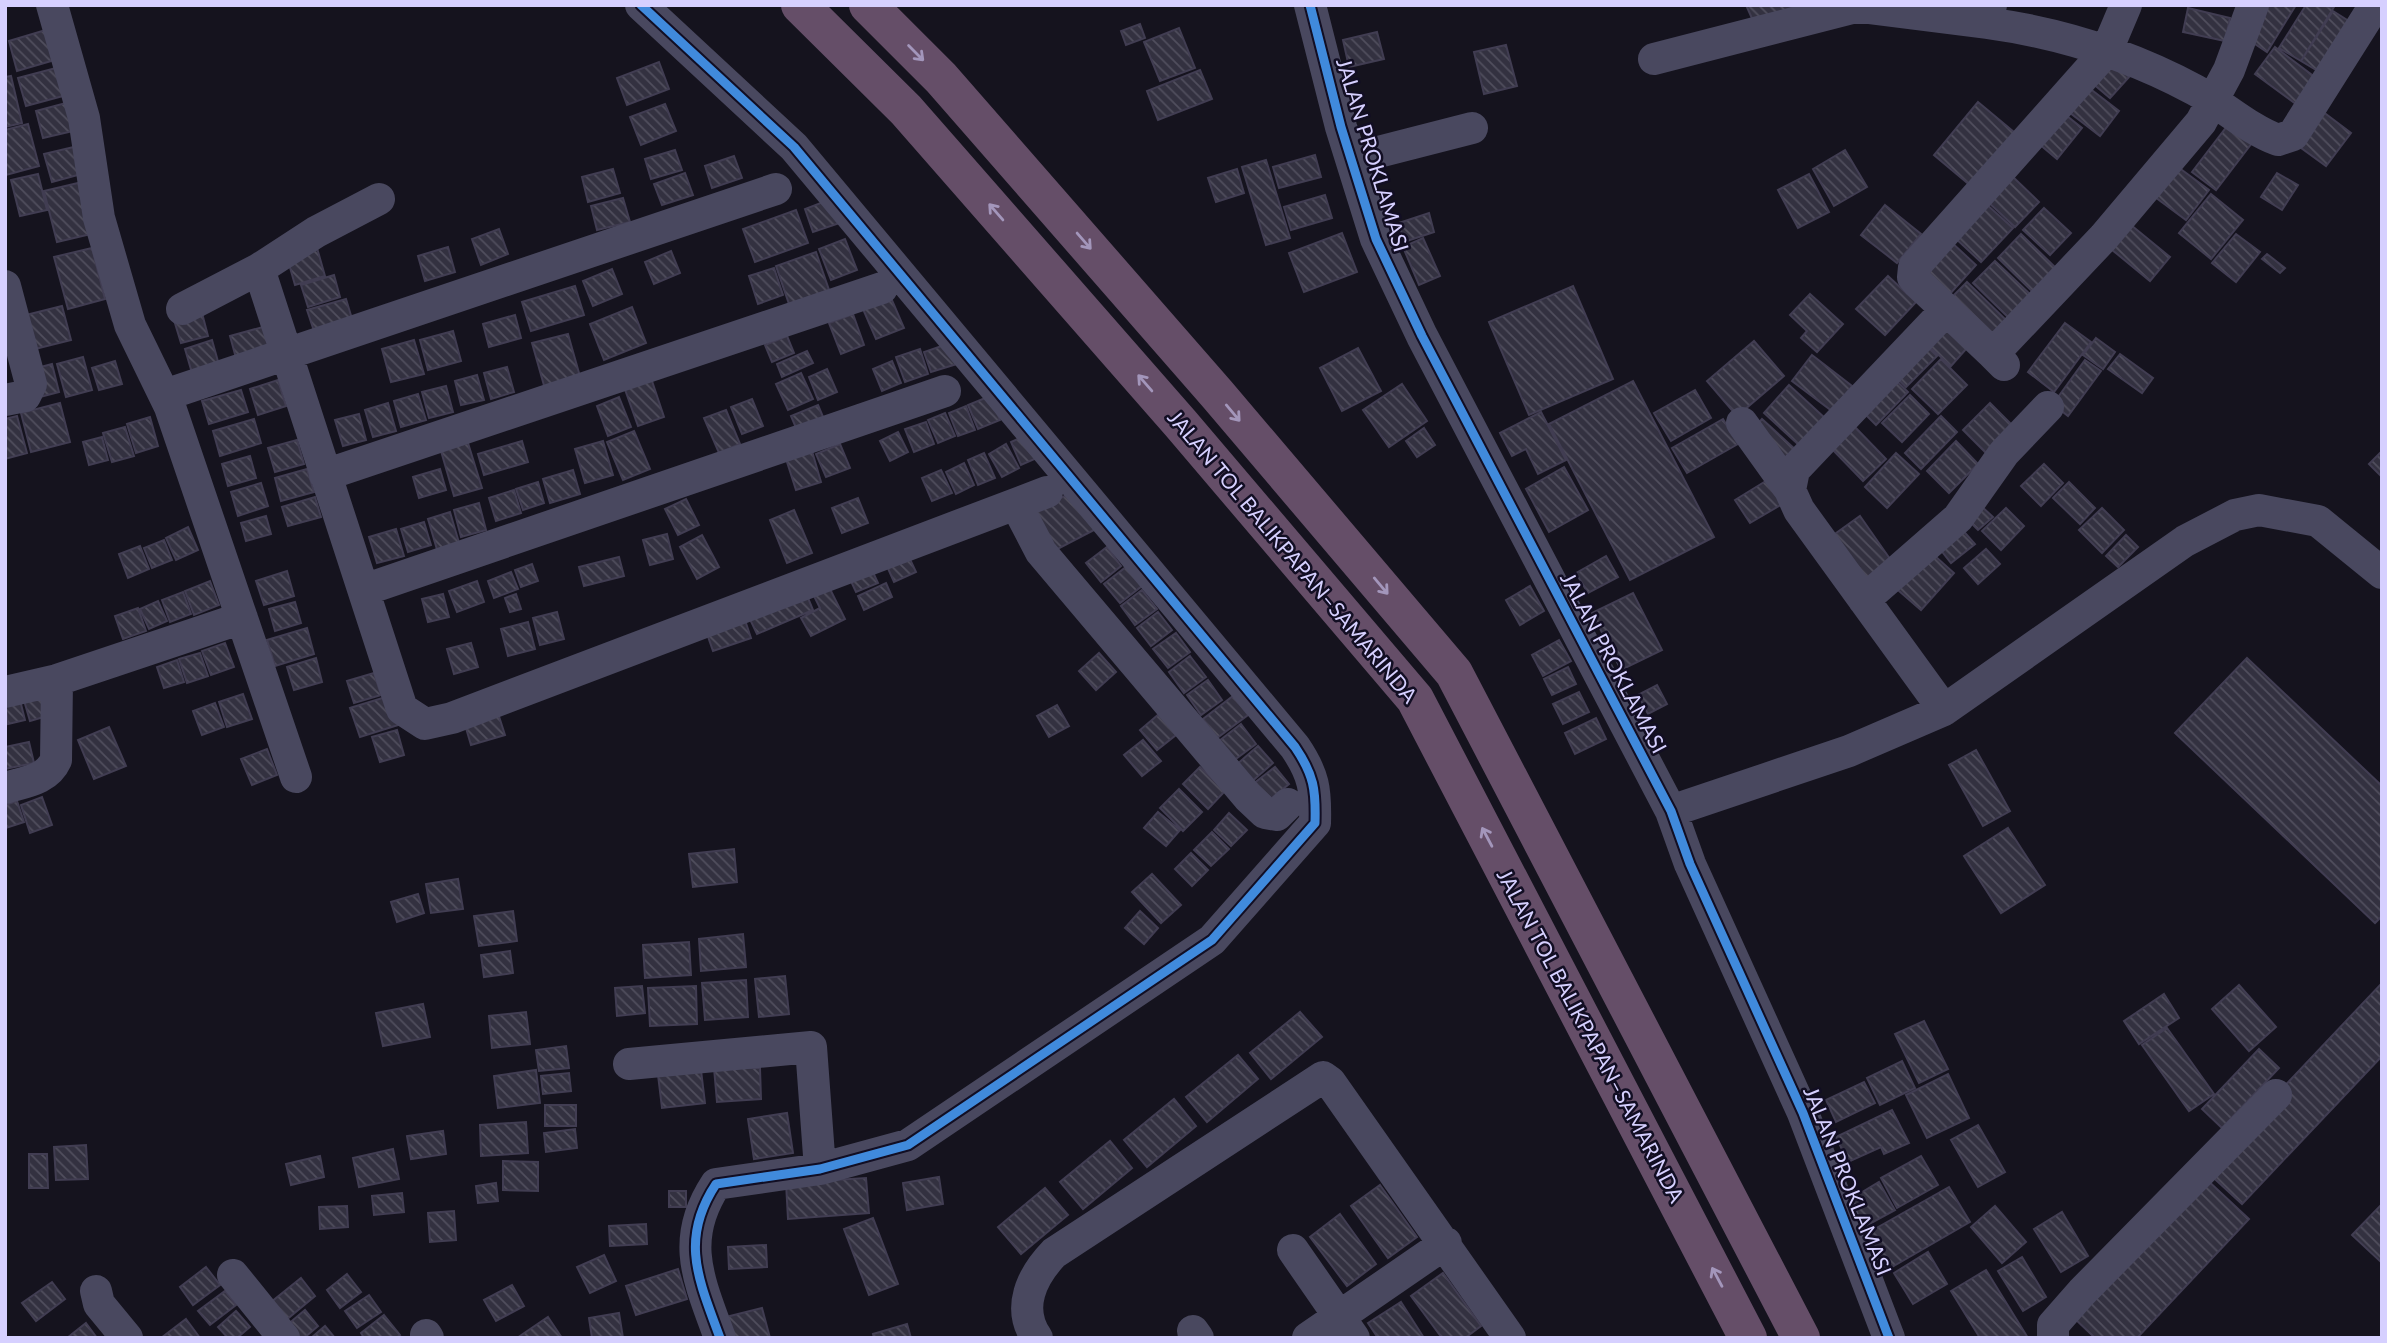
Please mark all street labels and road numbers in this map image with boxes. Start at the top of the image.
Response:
street label: JALAN PROKLAMASI [1332,54,1415,255]
street label: JALAN TOL BALIKPAPAN–SAMARINDA [1163,405,1424,708]
street label: JALAN PROKLAMASI [1556,567,1673,757]
street label: JALAN TOL BALIKPAPAN–SAMARINDA [1492,864,1691,1207]
street label: JALAN PROKLAMASI [1799,1082,1898,1279]

